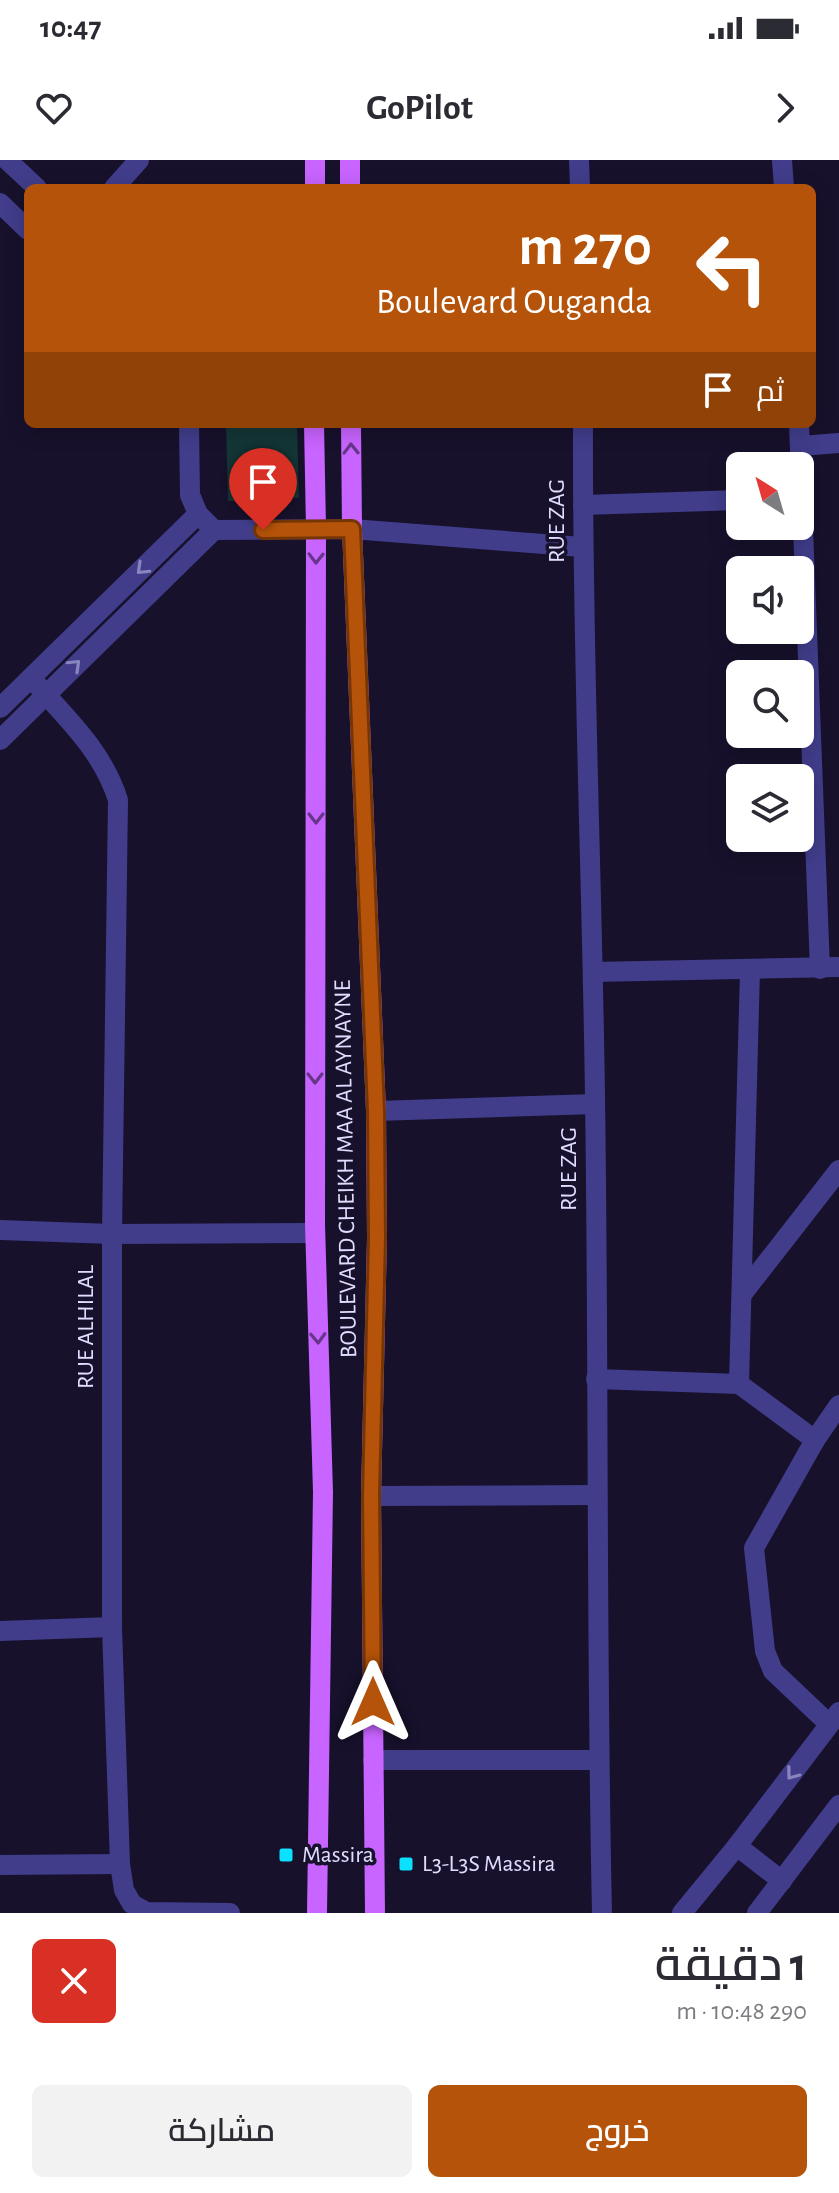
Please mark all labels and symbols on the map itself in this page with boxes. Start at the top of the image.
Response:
one-way arrow [342,442,360,455]
pin [229,448,297,530]
north arrow [726,452,814,540]
street label: RUE ZAG [545,479,569,563]
one-way arrow [307,552,325,565]
one-way arrow [137,560,151,574]
one-way arrow [66,660,80,675]
one-way arrow [307,812,325,825]
street label: BOULEVARD CHEIKH MAA AL AYNAYNE [331,979,361,1358]
one-way arrow [306,1072,324,1085]
street label: RUE ZAG [557,1127,581,1211]
street label: RUE ALHILAL [74,1265,98,1389]
one-way arrow [310,1332,327,1345]
position arrow [331,1660,415,1744]
one-way arrow [787,1765,801,1780]
place label: Massira [302,1843,374,1867]
marker: Massira [277,1846,295,1864]
place label: L3-L3S Massira [422,1852,556,1876]
marker: L3-L3S Massira [397,1855,415,1873]

